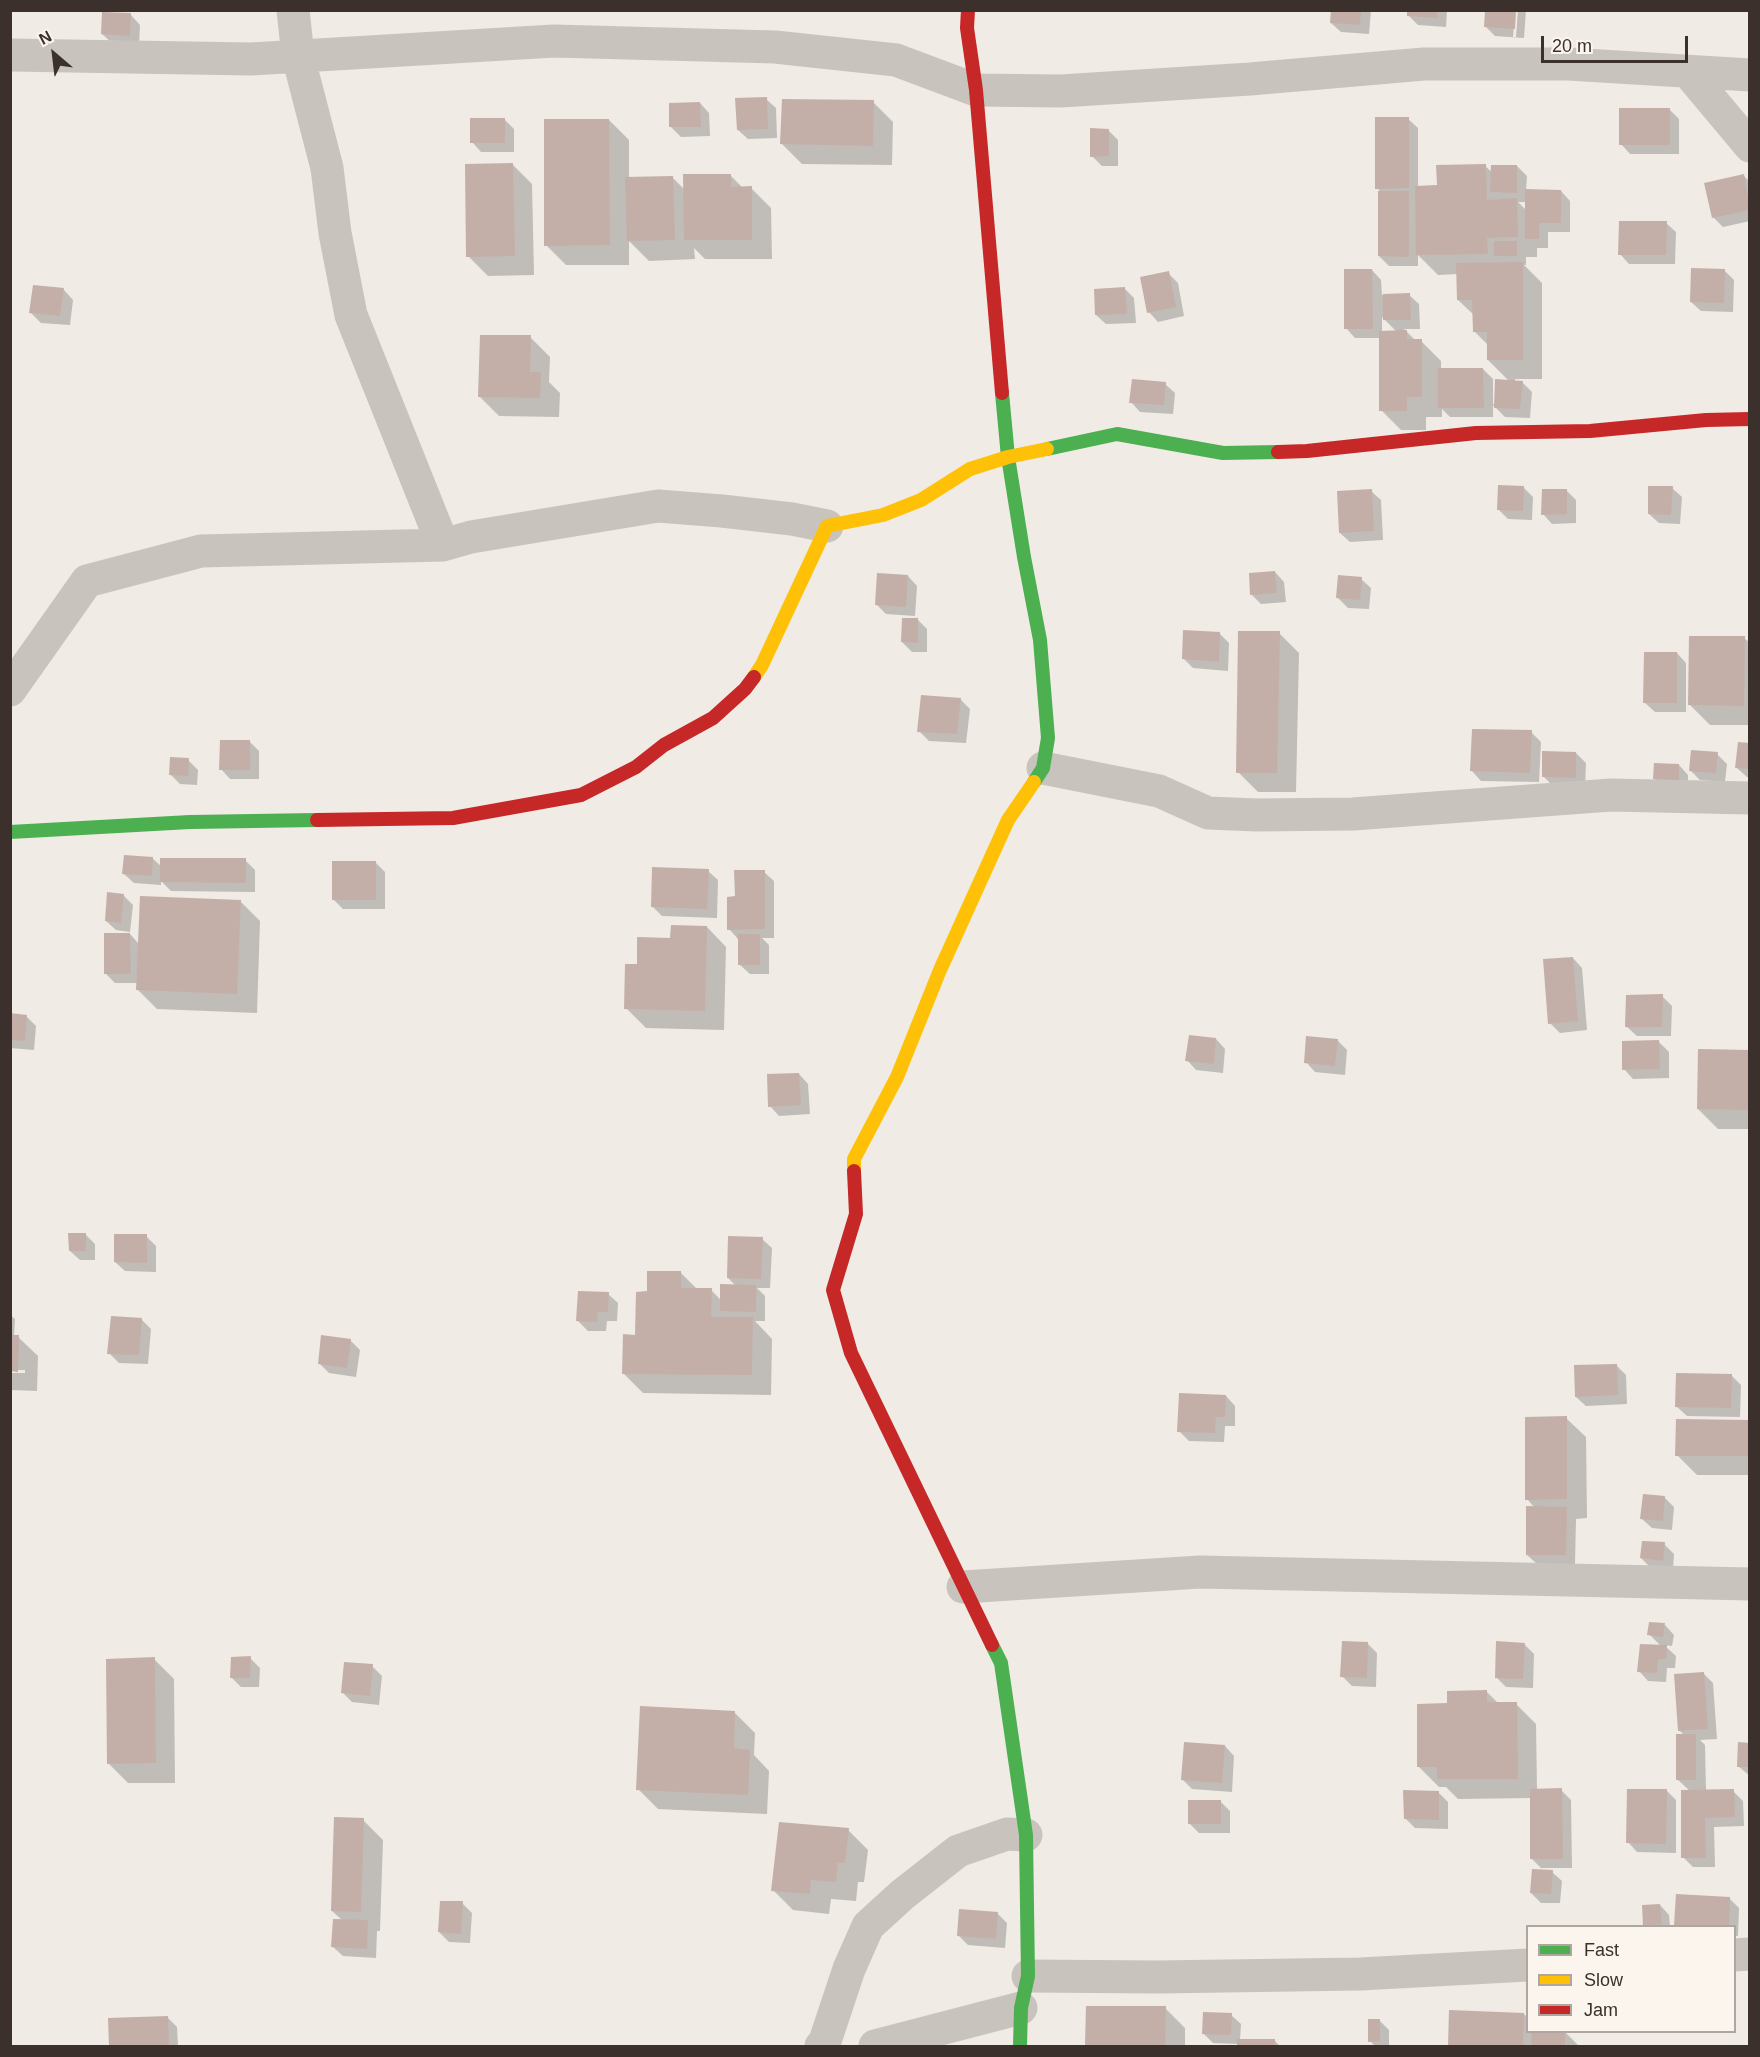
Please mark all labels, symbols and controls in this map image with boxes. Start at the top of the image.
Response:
north arrow [24,24,84,84]
scale bar [1544,24,1691,62]
text: N [36,27,54,48]
text: 20 m [1552,36,1592,56]
legend [1526,1925,1736,2033]
text: Fast [1584,1940,1619,1960]
text: Slow [1584,1970,1623,1990]
text: Jam [1584,2000,1618,2020]

